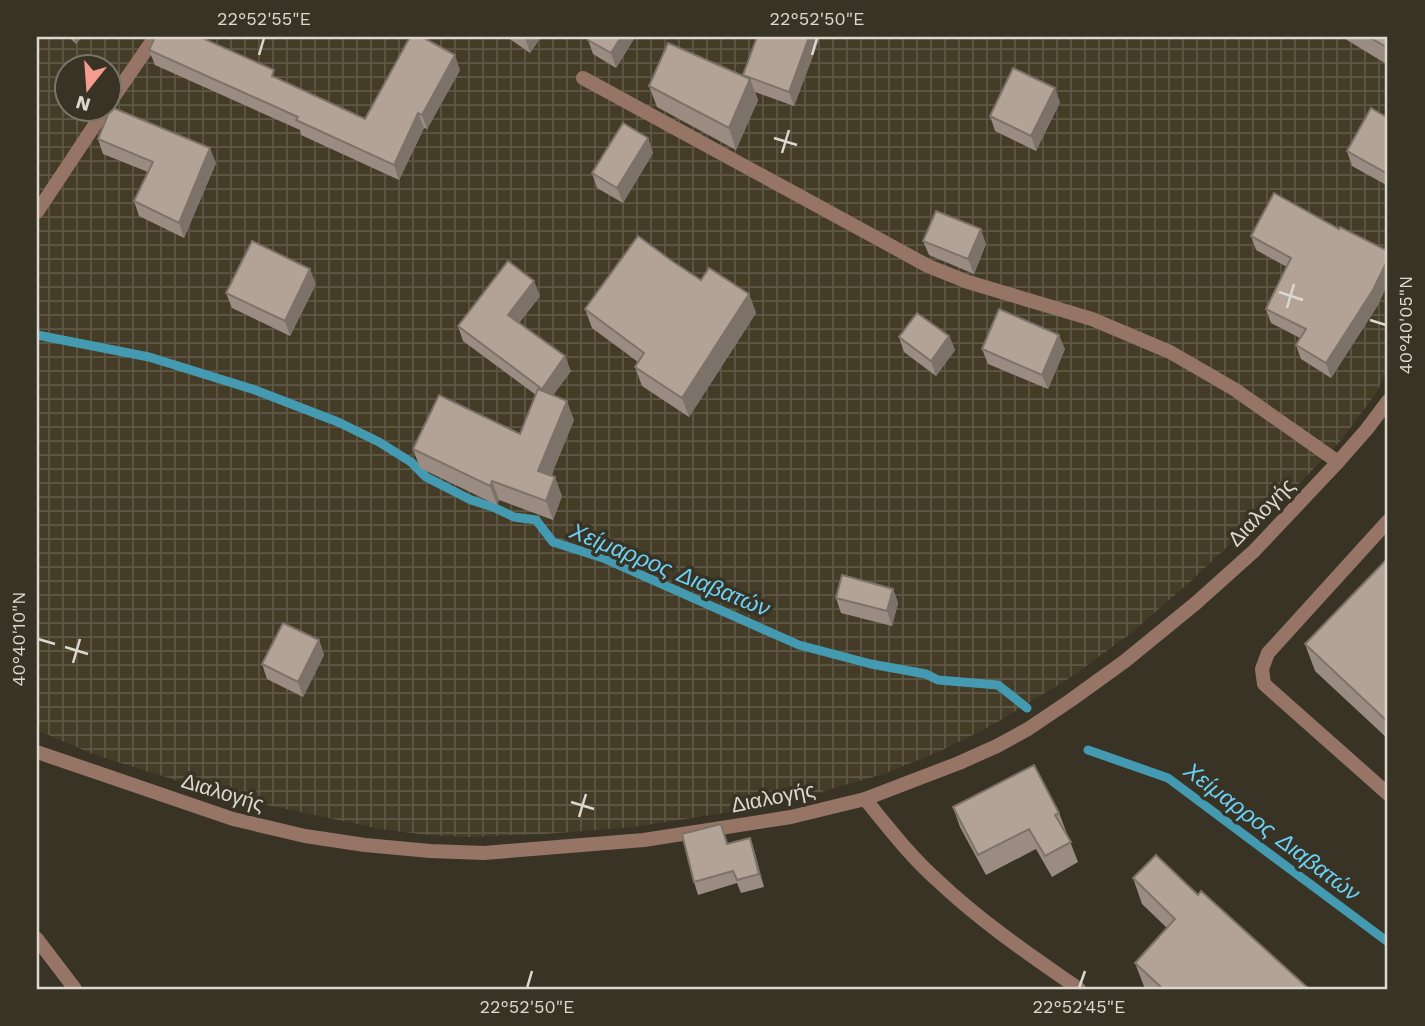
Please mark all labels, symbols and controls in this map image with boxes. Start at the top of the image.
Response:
text: 22°52'55"E [217,8,311,29]
text: 22°52'50"E [770,8,864,29]
north arrow [52,52,122,122]
text: N [73,91,93,117]
text: 40°40'05"N [1395,276,1416,374]
street label: Διαλογής [1222,473,1300,551]
water label: Χείμαρρος Διαβατών [565,517,774,623]
text: 40°40'10"N [8,591,29,687]
water label: Χείμαρρος Διαβατών [1178,756,1366,907]
street label: Διαλογής [179,768,267,816]
street label: Διαλογής [729,777,817,817]
text: 22°52'50"E [480,996,574,1017]
text: 22°52'45"E [1032,996,1126,1017]

